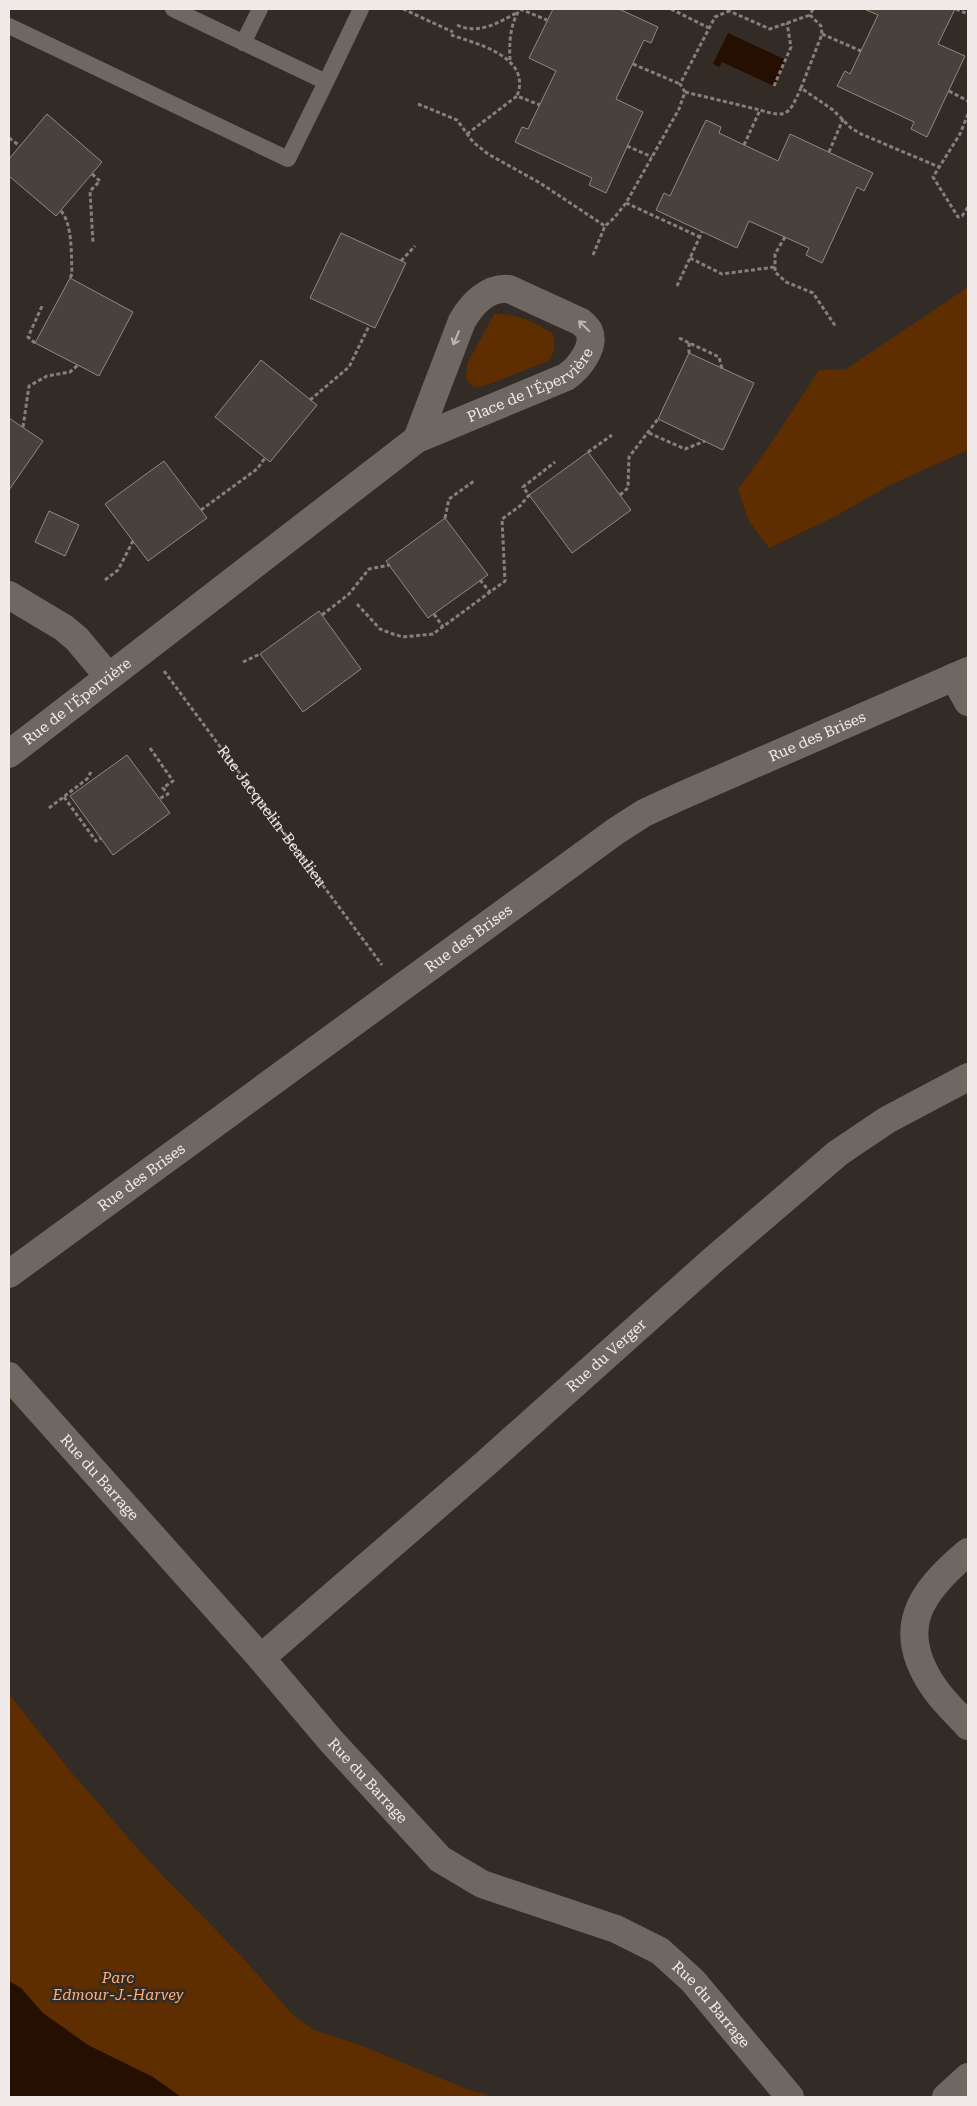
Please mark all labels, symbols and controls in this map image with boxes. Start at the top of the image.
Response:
one-way arrow [577,320,590,332]
one-way arrow [450,330,460,345]
street label: Place de l'Épervière [464,345,597,426]
street label: Rue de l'Épervière [19,654,135,749]
street label: Rue des Brises [766,708,868,766]
street label: Rue Jacquelin-Beaulieu [213,742,331,891]
street label: Rue des Brises [421,901,516,976]
street label: Rue des Brises [94,1139,189,1215]
street label: Rue du Verger [563,1315,650,1396]
street label: Rue du Barrage [57,1431,143,1524]
street label: Rue du Barrage [324,1735,411,1827]
street label: Rue du Barrage [668,1958,754,2051]
park label: Parc Edmour-J.-Harvey [52,1969,184,2004]

